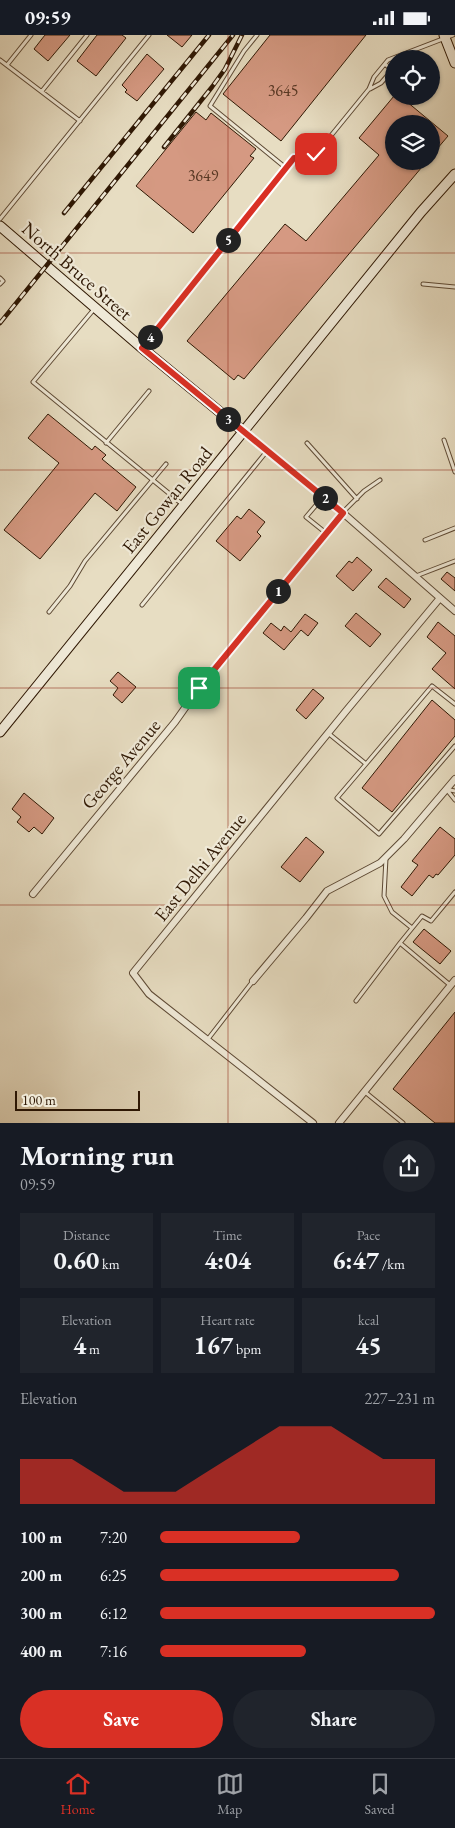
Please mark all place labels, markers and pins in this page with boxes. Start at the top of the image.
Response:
pin [295,133,337,175]
pin: 5 [216,227,240,253]
pin: 4 [138,325,162,349]
pin: 3 [216,407,240,431]
pin: 2 [312,485,338,511]
pin: 1 [266,579,290,603]
pin [178,667,220,709]

